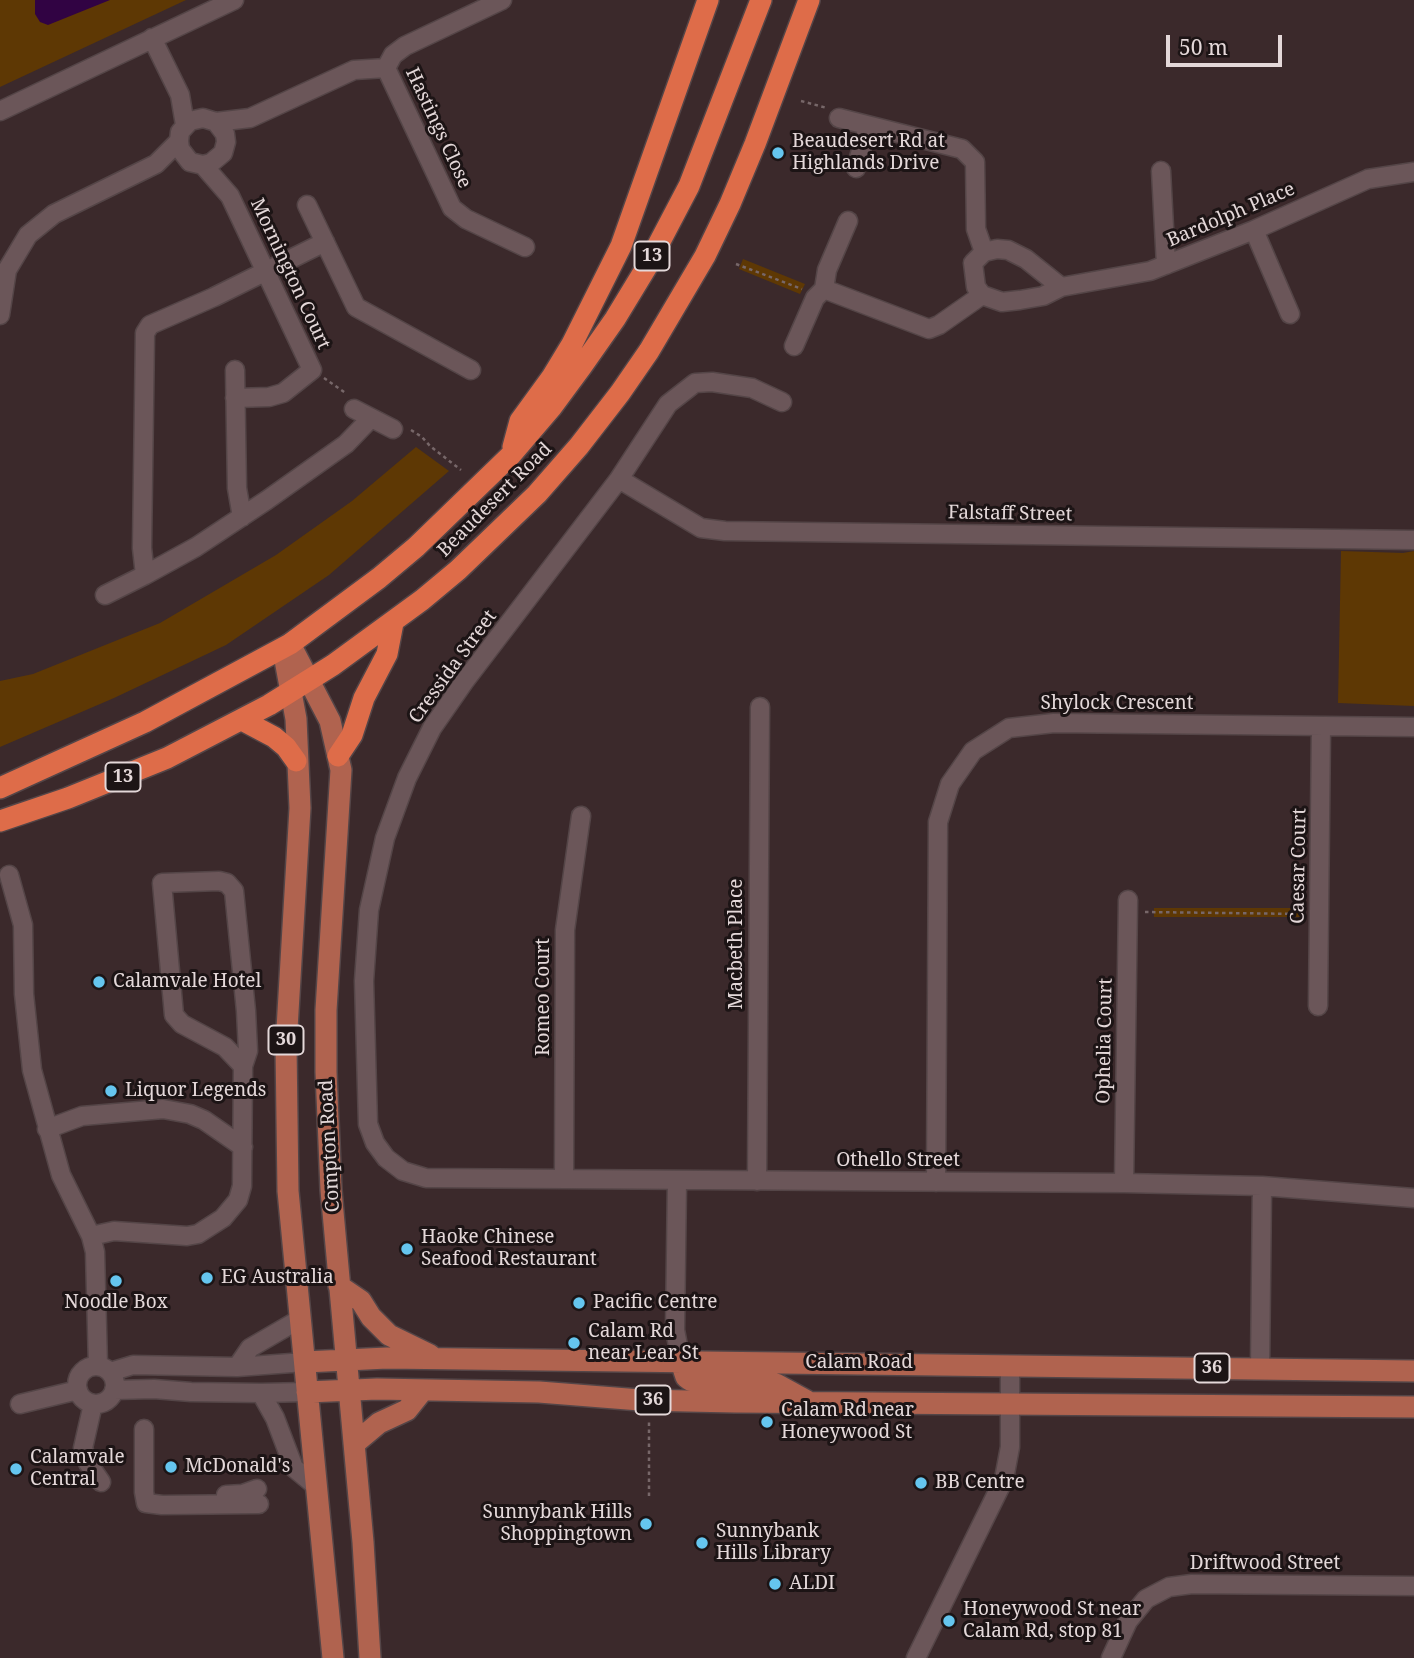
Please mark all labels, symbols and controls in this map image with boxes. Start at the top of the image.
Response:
scale bar [1169,21,1284,65]
text: 50 m [1179,33,1228,61]
street label: Hastings Close [400,64,476,192]
place label: Beaudesert Rd at Highlands Drive [792,131,945,175]
marker: Beaudesert Rd at Highlands Drive [770,145,786,161]
street label: Bardolph Place [1164,178,1298,252]
street label: Mornington Court [245,195,335,353]
road number: 13 [634,242,670,270]
street label: Beaudesert Road [433,438,557,562]
street label: Falstaff Street [948,502,1072,526]
street label: Cressida Street [404,606,502,728]
street label: Shylock Crescent [1041,693,1193,715]
road number: 13 [106,762,140,792]
street label: Caesar Court [1287,808,1311,924]
street label: Macbeth Place [726,879,748,1009]
street label: Romeo Court [533,938,555,1056]
place label: Calamvale Hotel [113,971,261,993]
marker: Calamvale Hotel [91,974,107,990]
street label: Ophelia Court [1093,978,1117,1104]
road number: 30 [268,1026,304,1055]
street label: Compton Road [315,1079,345,1213]
place label: Liquor Legends [125,1080,266,1102]
marker: Liquor Legends [103,1083,119,1099]
street label: Othello Street [836,1150,960,1172]
place label: Haoke Chinese Seafood Restaurant [421,1227,597,1271]
marker: Haoke Chinese Seafood Restaurant [399,1241,415,1257]
place label: EG Australia [221,1267,334,1289]
marker: EG Australia [199,1270,215,1286]
marker: Noodle Box [108,1273,124,1289]
place label: Noodle Box [64,1292,168,1314]
place label: Pacific Centre [593,1292,717,1314]
marker: Pacific Centre [571,1295,587,1311]
place label: Calam Rd near Lear St [588,1321,699,1365]
marker: Calam Rd near Lear St [566,1335,582,1351]
street label: Calam Road [805,1352,913,1374]
road number: 36 [1194,1353,1230,1382]
road number: 36 [636,1386,670,1414]
place label: Calam Rd near Honeywood St [781,1400,914,1444]
marker: Calam Rd near Honeywood St [759,1414,775,1430]
place label: Calamvale Central [30,1447,125,1491]
place label: McDonald's [185,1456,290,1478]
marker: McDonald's [163,1459,179,1475]
marker: Calamvale Central [8,1461,24,1477]
place label: BB Centre [935,1472,1025,1494]
marker: BB Centre [913,1475,929,1491]
place label: Sunnybank Hills Shoppingtown [483,1502,632,1546]
marker: Sunnybank Hills Shoppingtown [638,1516,654,1532]
place label: Sunnybank Hills Library [716,1521,831,1565]
marker: Sunnybank Hills Library [694,1535,710,1551]
street label: Driftwood Street [1190,1553,1340,1575]
place label: ALDI [789,1573,835,1595]
marker: ALDI [767,1576,783,1592]
place label: Honeywood St near Calam Rd, stop 81 [963,1599,1141,1643]
marker: Honeywood St near Calam Rd, stop 81 [941,1613,957,1629]

